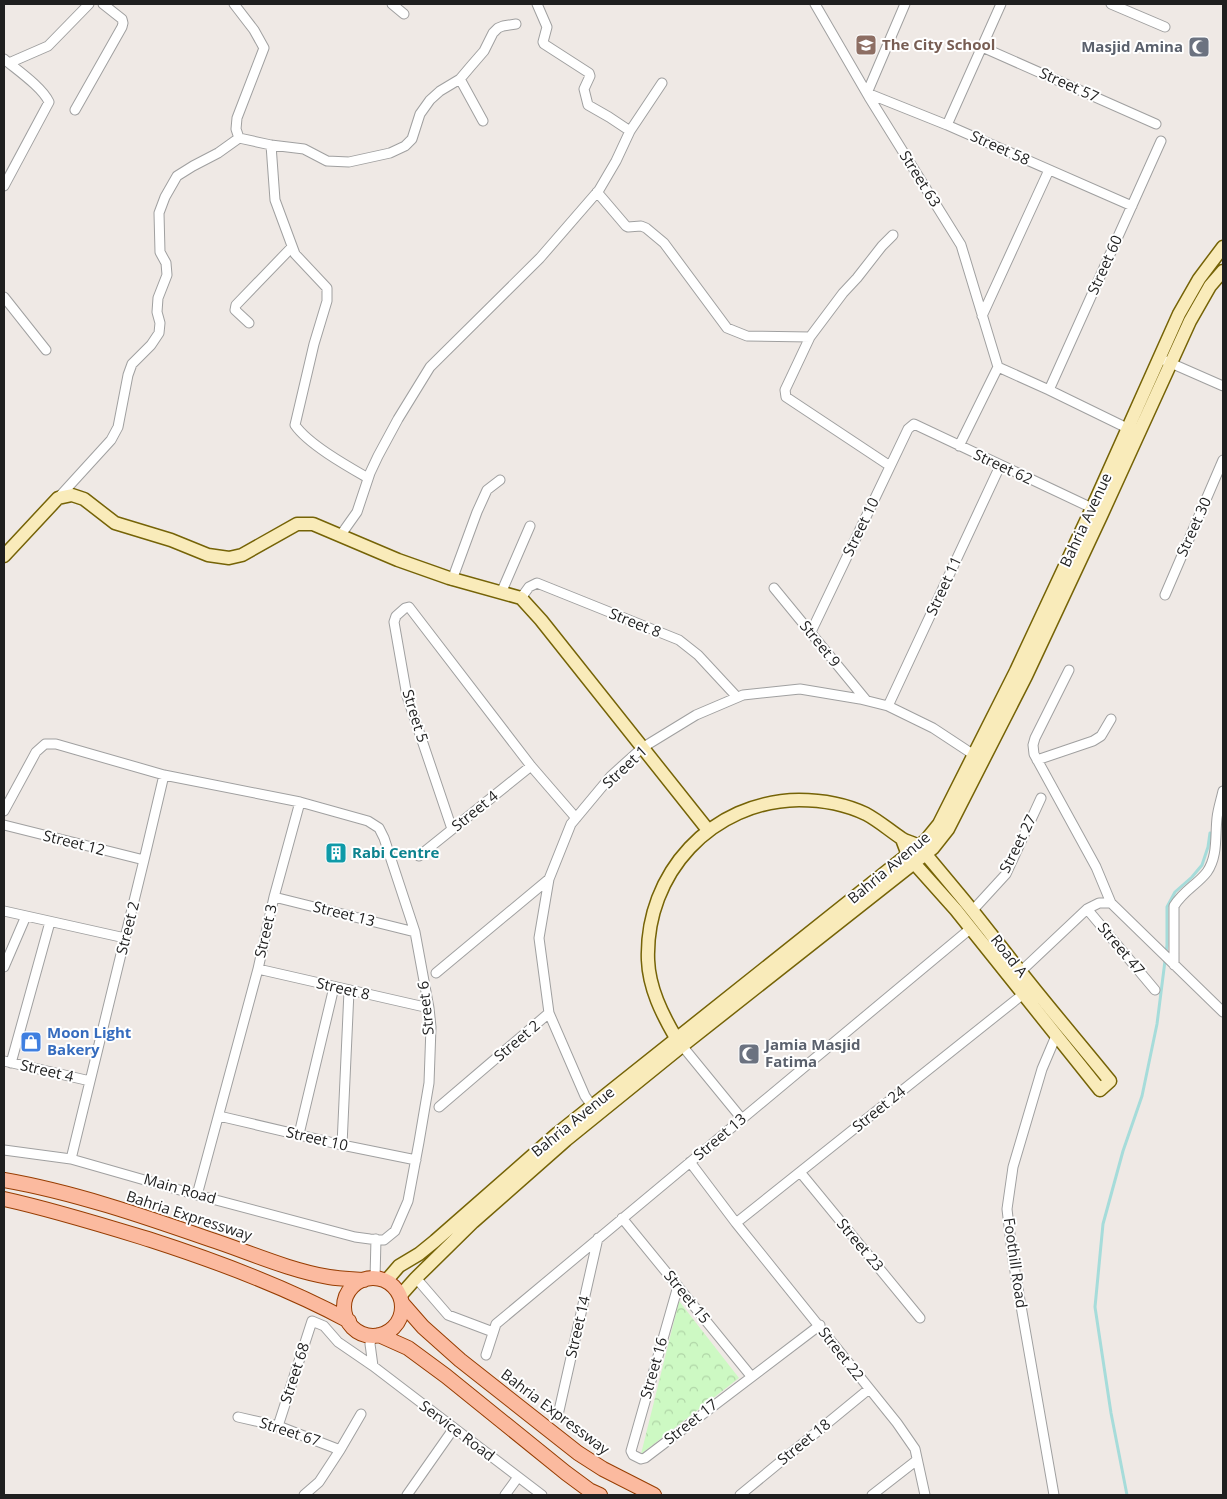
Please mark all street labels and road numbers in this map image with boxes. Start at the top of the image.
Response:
street label: Street 57 [1037,62,1102,106]
street label: Street 58 [968,125,1033,169]
street label: Street 63 [896,146,946,210]
street label: Street 60 [1082,232,1126,297]
street label: Street 62 [971,444,1036,488]
street label: Bahria Avenue [1055,469,1116,570]
street label: Street 10 [837,494,883,559]
street label: Street 30 [1171,494,1215,559]
street label: Street 11 [921,553,965,618]
street label: Street 8 [606,603,664,642]
street label: Street 9 [796,616,846,671]
street label: Street 5 [398,687,433,745]
street label: Street 1 [598,740,651,792]
street label: Street 4 [447,785,502,835]
street label: Street 27 [994,811,1040,876]
street label: Street 12 [41,825,107,859]
street label: Bahria Avenue [843,827,934,908]
street label: Street 13 [311,896,377,930]
street label: Street 2 [111,899,143,957]
street label: Street 3 [249,902,281,960]
street label: Street 47 [1094,918,1150,979]
street label: Road A [987,930,1033,981]
street label: Street 8 [314,972,372,1004]
street label: Street 6 [412,980,438,1036]
street label: Street 2 [489,1015,544,1065]
street label: Street 4 [18,1054,76,1086]
street label: Street 24 [848,1080,909,1136]
street label: Bahria Avenue [527,1081,618,1161]
street label: Street 13 [689,1108,750,1164]
street label: Street 10 [284,1121,350,1155]
street label: Main Road [142,1168,219,1208]
street label: Bahria Expressway [124,1185,255,1245]
street label: Street 23 [833,1214,889,1275]
street label: Foothill Road [1000,1216,1032,1310]
street label: Street 15 [660,1266,715,1327]
street label: Street 14 [560,1293,594,1360]
street label: Street 22 [815,1322,869,1384]
street label: Street 16 [635,1335,671,1401]
street label: Street 68 [275,1340,313,1406]
street label: Bahria Expressway [497,1364,614,1459]
street label: Street 17 [659,1394,721,1448]
street label: Service Road [416,1395,499,1465]
street label: Street 67 [257,1412,323,1450]
street label: Street 18 [773,1414,834,1469]

